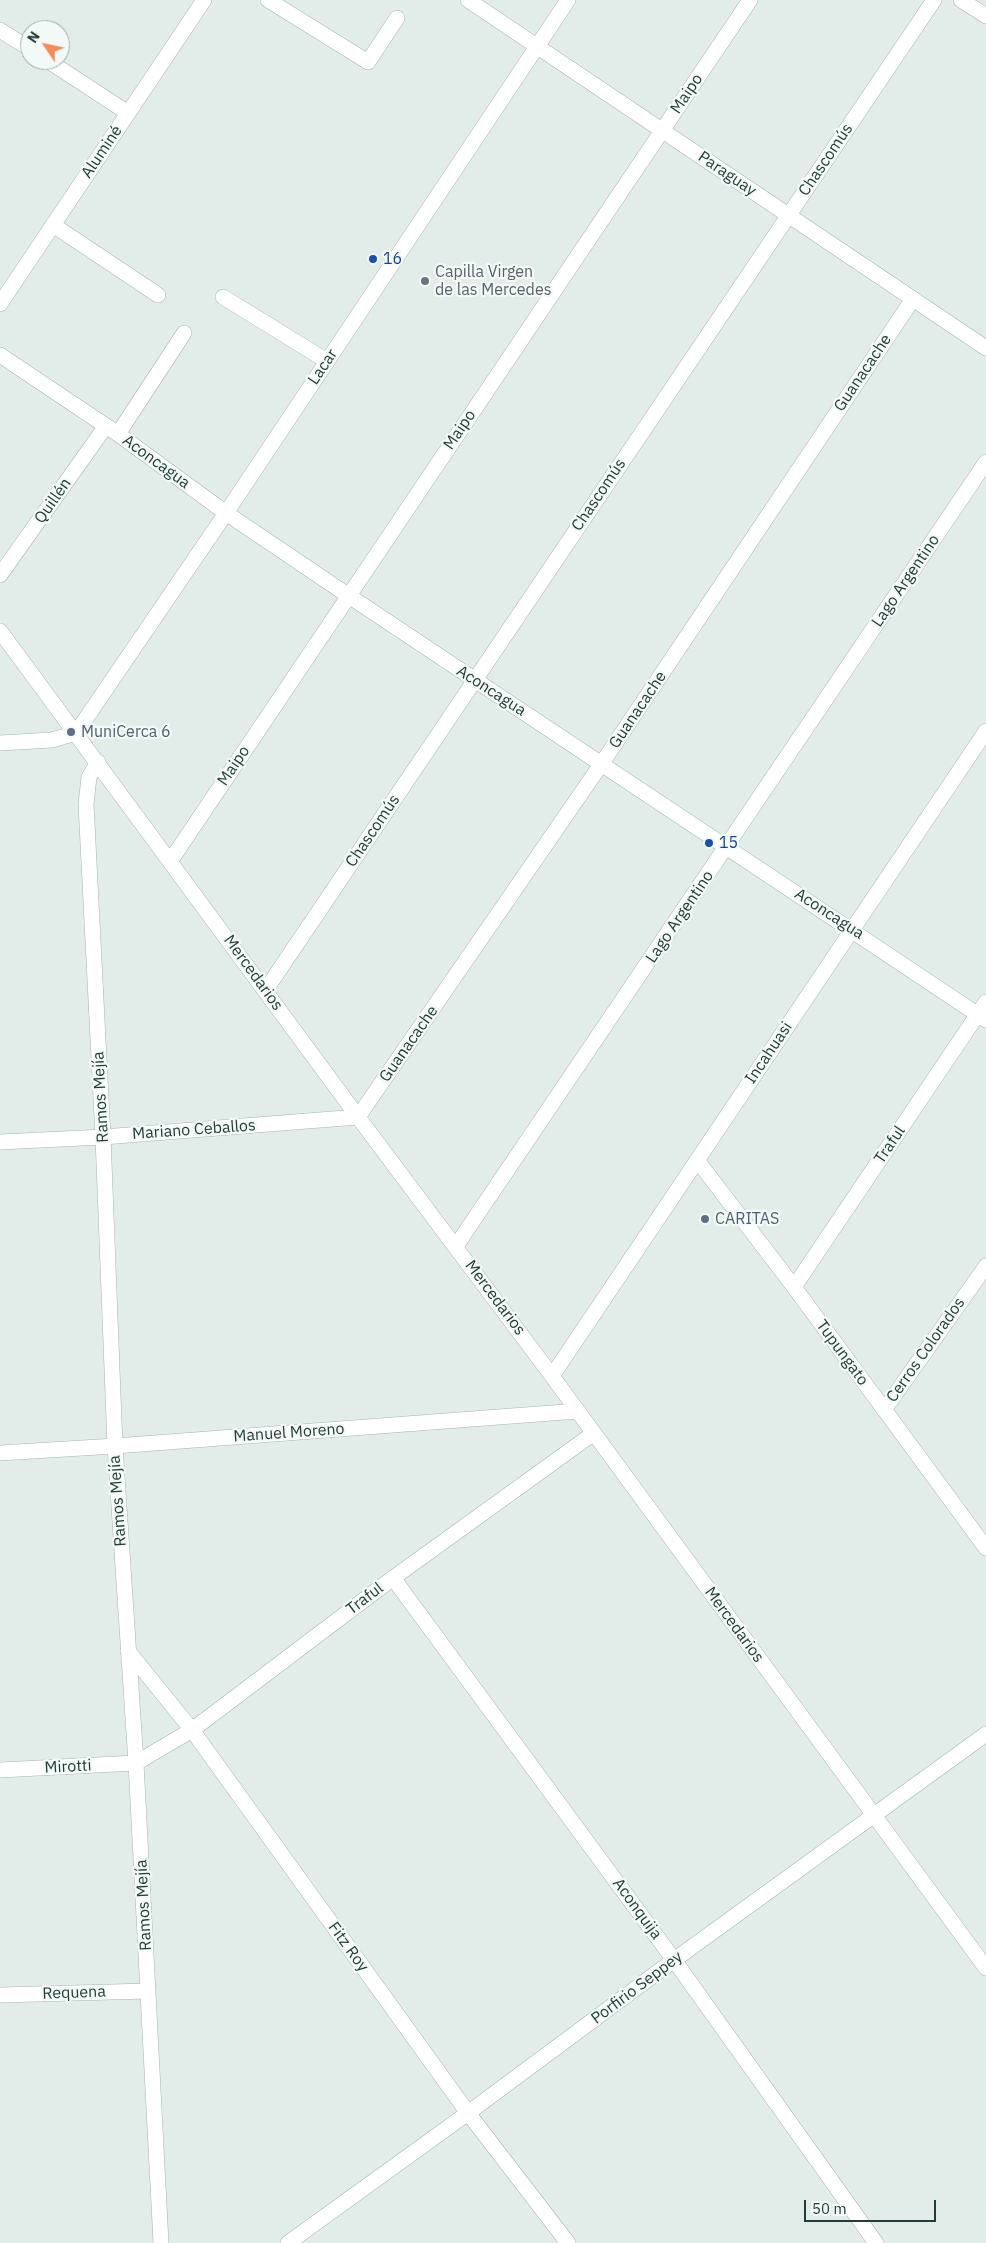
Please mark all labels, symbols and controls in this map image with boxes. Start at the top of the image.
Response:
north arrow [20,20,70,70]
text: N [23,28,44,46]
street label: Maipo [667,70,707,118]
street label: Chascomús [795,120,857,200]
street label: Aluminé [77,122,127,182]
street label: Paraguay [694,147,760,201]
place label: 16 [383,249,402,269]
marker: 16 [367,253,379,265]
place label: Capilla Virgen de las Mercedes [435,262,551,300]
marker: Capilla Virgen de las Mercedes [419,275,431,287]
street label: Guanacache [830,331,896,415]
street label: Lacar [304,345,342,389]
street label: Maipo [440,406,480,454]
street label: Aconcagua [118,431,194,493]
street label: Chascomús [568,455,630,535]
street label: Quillén [31,475,75,527]
street label: Lago Argentino [868,531,944,631]
street label: Aconcagua [453,661,529,721]
street label: Guanacache [605,668,671,752]
place label: MuniCerca 6 [81,722,171,742]
marker: MuniCerca 6 [65,726,77,738]
street label: Maipo [214,742,254,790]
street label: Chascomús [342,791,404,871]
place label: 15 [719,833,738,853]
marker: 15 [703,837,715,849]
street label: Lago Argentino [642,867,718,967]
street label: Aconcagua [791,884,867,944]
street label: Mercedarios [219,931,287,1015]
street label: Guanacache [376,1002,442,1086]
street label: Incahuasi [741,1018,797,1088]
street label: Ramos Mejía [89,1051,113,1143]
street label: Mariano Ceballos [132,1116,256,1144]
street label: Traful [870,1122,910,1168]
place label: CARITAS [715,1209,779,1229]
marker: CARITAS [699,1213,711,1225]
street label: Mercedarios [461,1257,529,1339]
street label: Cerros Colorados [883,1294,969,1406]
street label: Tupungato [812,1316,872,1390]
street label: Manuel Moreno [233,1420,345,1446]
street label: Ramos Mejía [105,1455,131,1547]
street label: Traful [343,1579,387,1619]
street label: Mercedarios [700,1583,768,1667]
street label: Mirotti [44,1756,92,1778]
street label: Ramos Mejía [132,1859,156,1951]
street label: Aconquija [608,1875,666,1943]
street label: Fitz Roy [324,1918,372,1976]
street label: Porfirio Seppey [588,1947,686,2029]
street label: Requena [42,1982,106,2004]
scale bar [806,2190,938,2222]
text: 50 m [812,2199,847,2218]

